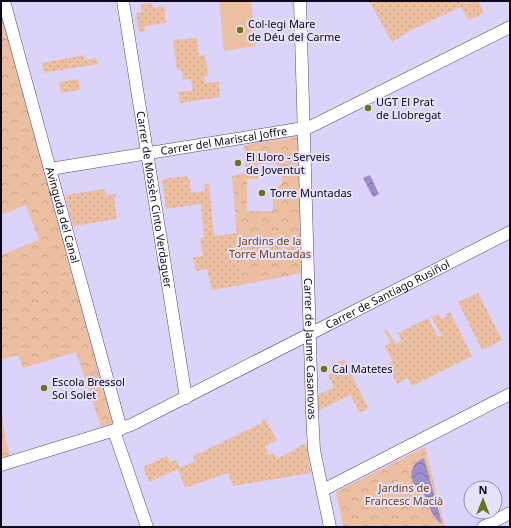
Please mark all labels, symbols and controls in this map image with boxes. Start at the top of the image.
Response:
place label: Col·legi Mare de Déu del Carme [248,16,341,44]
marker: Col·legi Mare de Déu del Carme [235,25,245,35]
place label: UGT El Prat de Llobregat [376,94,441,122]
marker: UGT El Prat de Llobregat [363,103,373,113]
street label: Carrer de Mossèn Cinto Verdaguer [134,110,176,289]
street label: Carrer del Mariscal Joffre [159,123,288,158]
place label: El Lloro - Serveis de Joventut [246,149,330,177]
marker: El Lloro - Serveis de Joventut [233,158,243,168]
street label: Avinguda del Canal [43,165,83,265]
place label: Torre Muntadas [270,185,352,200]
marker: Torre Muntadas [257,188,267,198]
park label: Jardins de la Torre Muntadas [229,233,311,261]
street label: Carrer de Santiago Rusiñol [323,256,452,332]
street label: Carrer de Jaume Casanovas [301,278,320,420]
place label: Cal Matetes [332,361,393,376]
marker: Cal Matetes [319,364,329,374]
place label: Escola Bressol Sol Solet [52,374,125,402]
marker: Escola Bressol Sol Solet [39,383,49,393]
park label: Jardins de Francesc Macià [365,480,443,508]
north arrow [463,480,503,520]
text: N [479,482,487,497]

